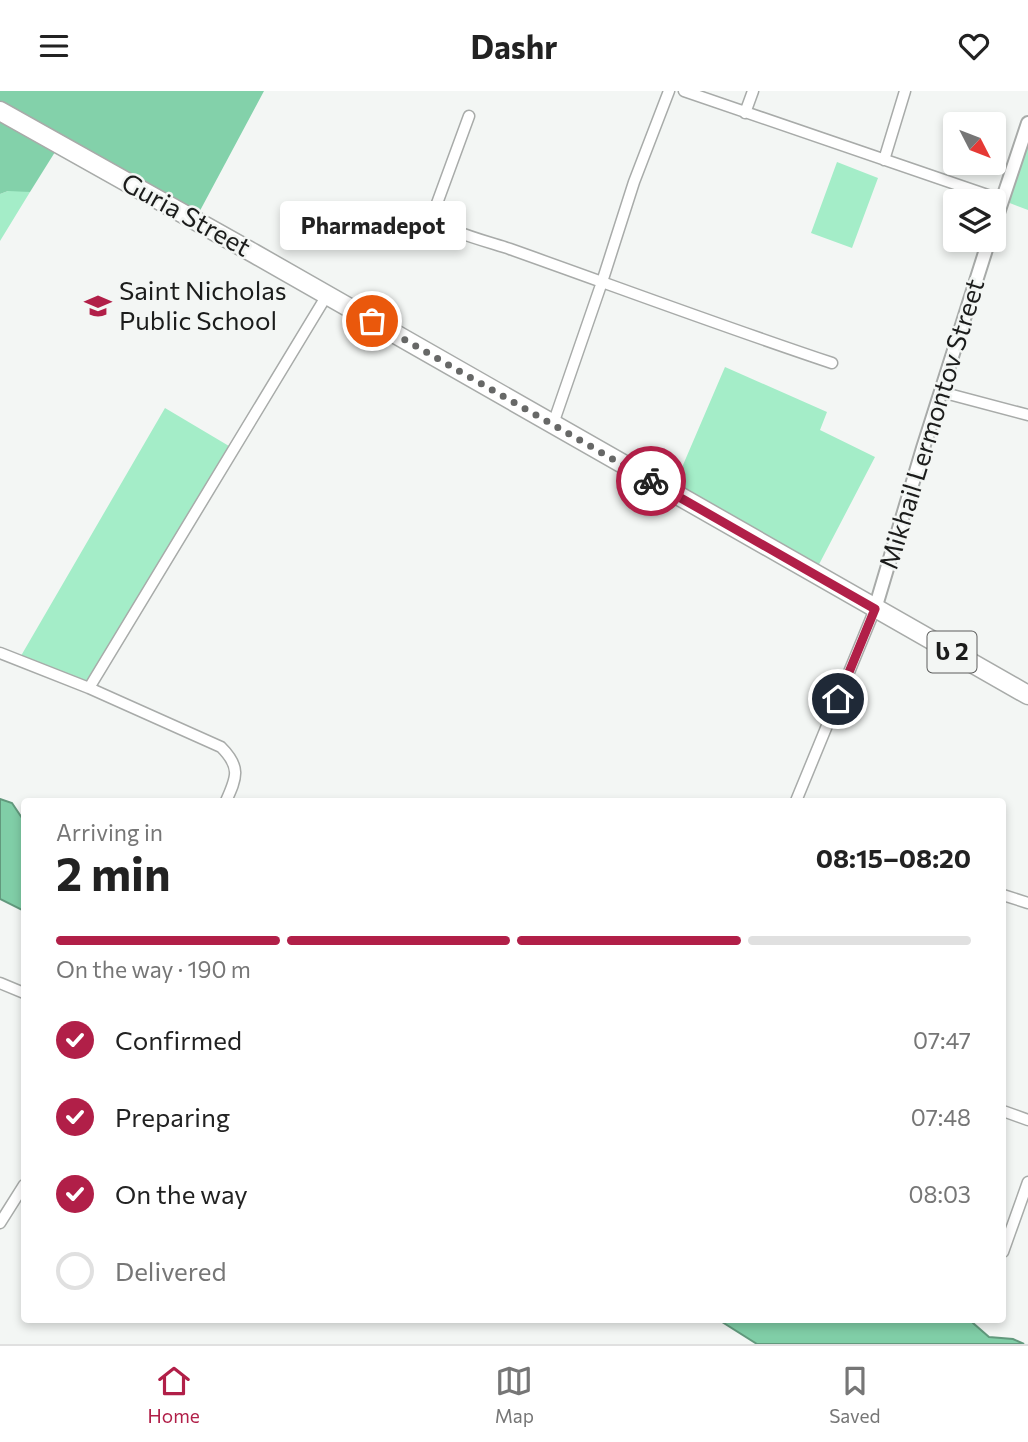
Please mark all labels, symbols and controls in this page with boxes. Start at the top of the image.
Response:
text: Dashr [471,26,557,66]
icon: menu [35,27,73,65]
icon: heart [955,27,993,65]
north arrow [943,112,1006,175]
map controls [943,112,1006,252]
street label: Guria Street [117,166,257,262]
button: layers [943,189,1006,252]
callout: Pharmadepot [279,202,465,251]
text: Pharmadepot [301,211,445,239]
place label: Saint Nicholas Public School [119,274,287,335]
street label: Mikhail Lermontov Street [872,275,990,572]
school or university icon: Saint Nicholas Public School [83,291,113,321]
pin [342,291,402,351]
icon: bag [353,302,391,340]
courier [616,446,686,516]
icon: bike [632,462,670,500]
road number: ს 2 [928,631,976,673]
pin [808,669,868,729]
icon: home [819,680,857,718]
text: Arriving in [56,818,163,846]
text: 08:15–08:20 [816,842,971,873]
text: 2 min [56,844,171,900]
text: On the way · 190 m [56,955,251,983]
icon: check [56,1021,94,1059]
text: Confirmed [115,1024,242,1055]
text: 07:47 [913,1026,971,1054]
icon: check [56,1098,94,1136]
text: Preparing [115,1101,230,1132]
text: 07:48 [911,1103,971,1131]
icon: check [56,1175,94,1213]
text: On the way [115,1178,248,1209]
text: 08:03 [909,1180,971,1208]
text: Delivered [115,1255,226,1286]
tab: Home [148,1362,200,1427]
tab: Map [495,1362,534,1427]
tab: Saved [829,1362,880,1427]

